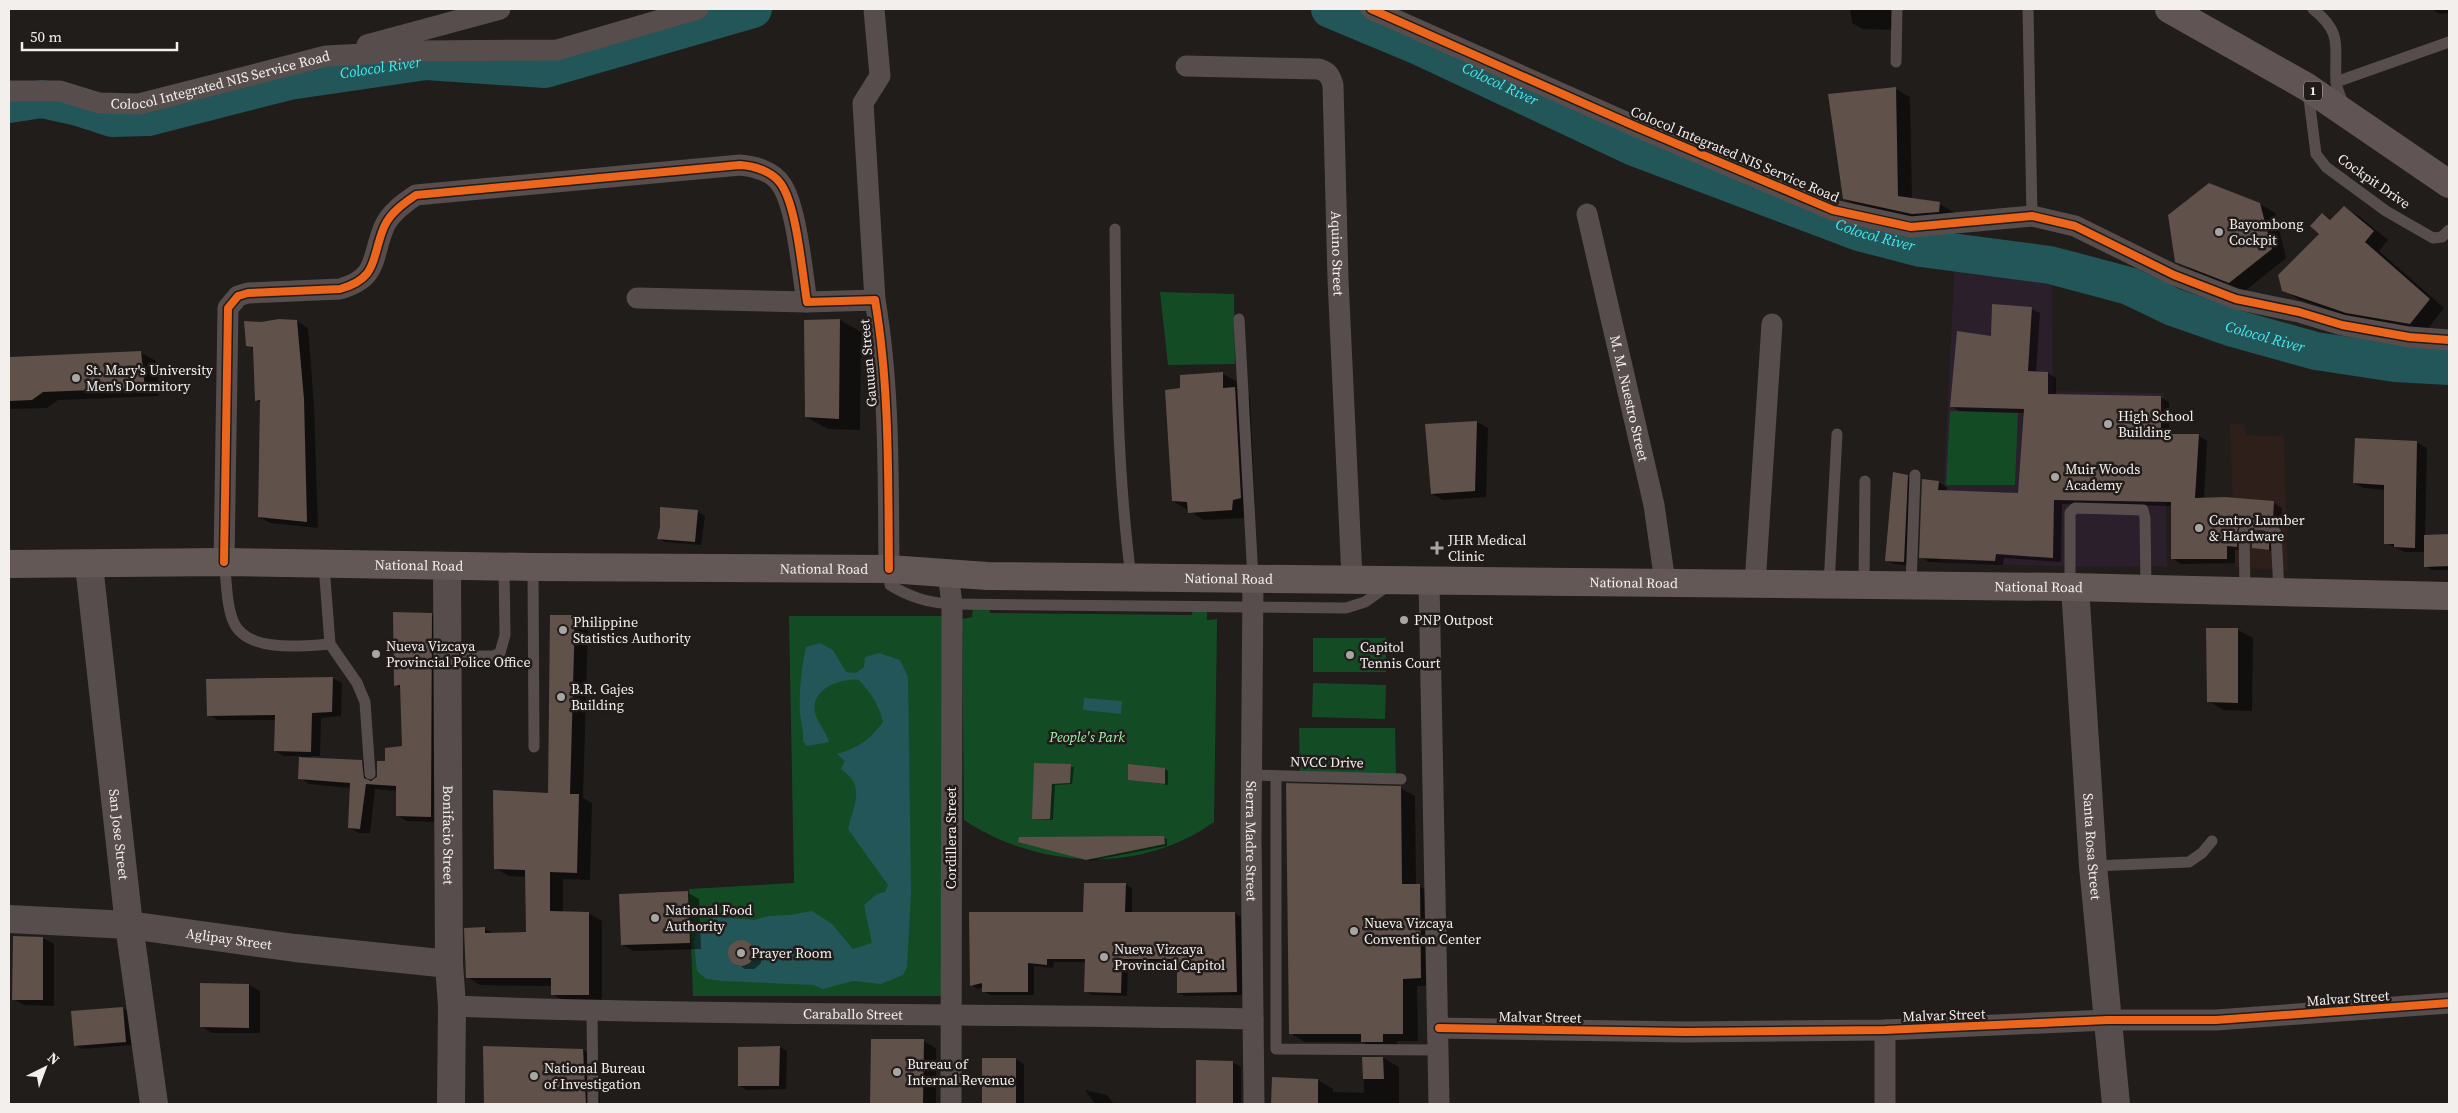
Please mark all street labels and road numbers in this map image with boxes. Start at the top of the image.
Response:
street label: Colocol Integrated NIS Service Road [110,45,332,114]
road number: 1 [2304,82,2322,100]
street label: Colocol Integrated NIS Service Road [1628,101,1842,207]
street label: Cockpit Drive [2334,149,2414,213]
street label: Aquino Street [1326,211,1349,297]
street label: Gauuan Street [854,318,882,408]
street label: M. M. Nuestro Street [1605,333,1654,464]
street label: National Road [375,554,463,576]
street label: National Road [780,558,868,579]
street label: National Road [1184,568,1273,589]
street label: National Road [1589,572,1678,593]
street label: National Road [1994,576,2083,597]
street label: NVCC Drive [1290,751,1364,773]
street label: Sierra Madre Street [1241,781,1262,902]
street label: Bonifacio Street [438,785,459,885]
street label: Cordillera Street [941,786,961,889]
street label: San Jose Street [104,788,134,881]
street label: Santa Rosa Street [2078,792,2106,901]
street label: Aglipay Street [185,923,274,955]
street label: Malvar Street [2306,985,2390,1011]
street label: Caraballo Street [803,1004,903,1024]
street label: Malvar Street [1902,1004,1986,1026]
street label: Malvar Street [1498,1006,1582,1028]

